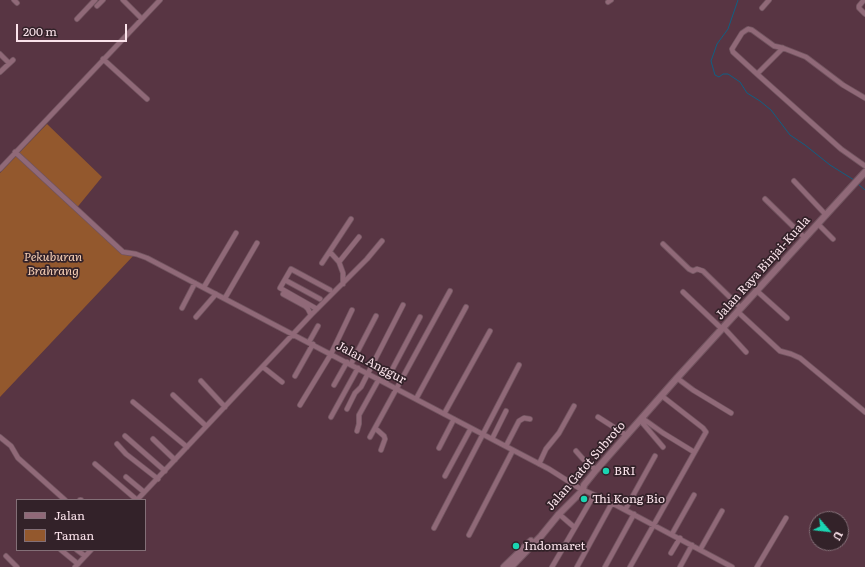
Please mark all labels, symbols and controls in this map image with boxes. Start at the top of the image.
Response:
scale bar [18,16,129,42]
text: 200 m [23,22,57,40]
street label: Jalan Raya Binjai-Kuala [713,213,813,323]
park label: Pekuburan Brahrang [24,250,82,278]
street label: Jalan Anggur [334,339,408,387]
street label: Jalan Gatot Subroto [543,419,629,513]
place label: BRI [614,464,636,478]
marker: BRI [601,466,611,476]
place label: Thi Kong Bio [592,492,665,506]
marker: Thi Kong Bio [579,494,589,504]
legend [16,499,146,551]
text: Jalan [54,506,85,524]
north arrow [809,511,849,551]
text: Taman [54,526,94,544]
text: U [830,529,848,544]
place label: Indomaret [524,539,585,553]
marker: Indomaret [511,541,521,551]

